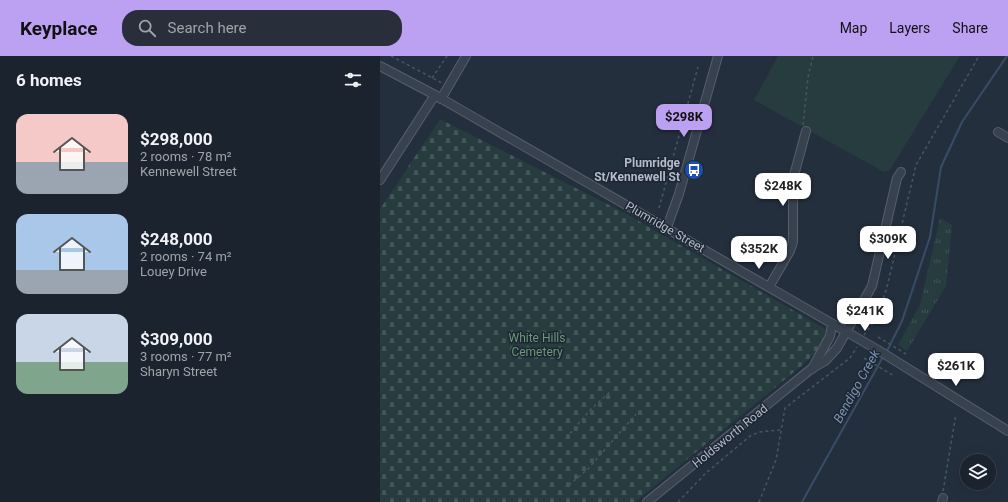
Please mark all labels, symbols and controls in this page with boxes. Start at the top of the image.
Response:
search box [122,10,402,46]
text: Keyplace [20,17,98,40]
icon: search [136,17,158,39]
text: Search here [168,19,247,37]
text: Map [840,20,867,36]
text: Layers [889,20,930,36]
text: Share [952,20,988,36]
icon: filters [342,69,364,91]
text: 6 homes [16,70,82,90]
pin: $298K [656,104,712,138]
text: $298K [665,109,703,124]
text: $298,000 [140,129,212,149]
icon: home [48,130,96,178]
text: 2 rooms · 78 m² [140,149,232,164]
place label: Plumridge St/Kennewell St [594,156,681,184]
bus stop icon: Plumridge St/Kennewell St [683,159,705,181]
text: Kennewell Street [140,164,237,179]
pin: $248K [755,173,811,207]
text: $248K [764,178,802,193]
street label: Plumridge Street [623,199,707,255]
pin: $309K [860,226,916,260]
text: $248,000 [140,229,212,249]
icon: home [48,230,96,278]
text: $309K [869,231,907,246]
pin: $352K [731,236,787,270]
text: $352K [740,241,778,256]
text: 2 rooms · 74 m² [140,249,232,264]
text: Louey Drive [140,264,207,279]
pin: $241K [837,298,893,332]
text: $241K [846,303,884,318]
text: $309,000 [140,329,212,349]
icon: home [48,330,96,378]
park label: White Hills Cemetery [509,331,565,359]
water label: Bendigo Creek [830,347,883,425]
text: 3 rooms · 77 m² [140,349,232,364]
pin: $261K [928,353,984,387]
text: $261K [937,358,975,373]
text: Sharyn Street [140,364,217,379]
street label: Holdsworth Road [690,401,770,471]
map controls [960,454,996,490]
button: layers [960,454,996,490]

